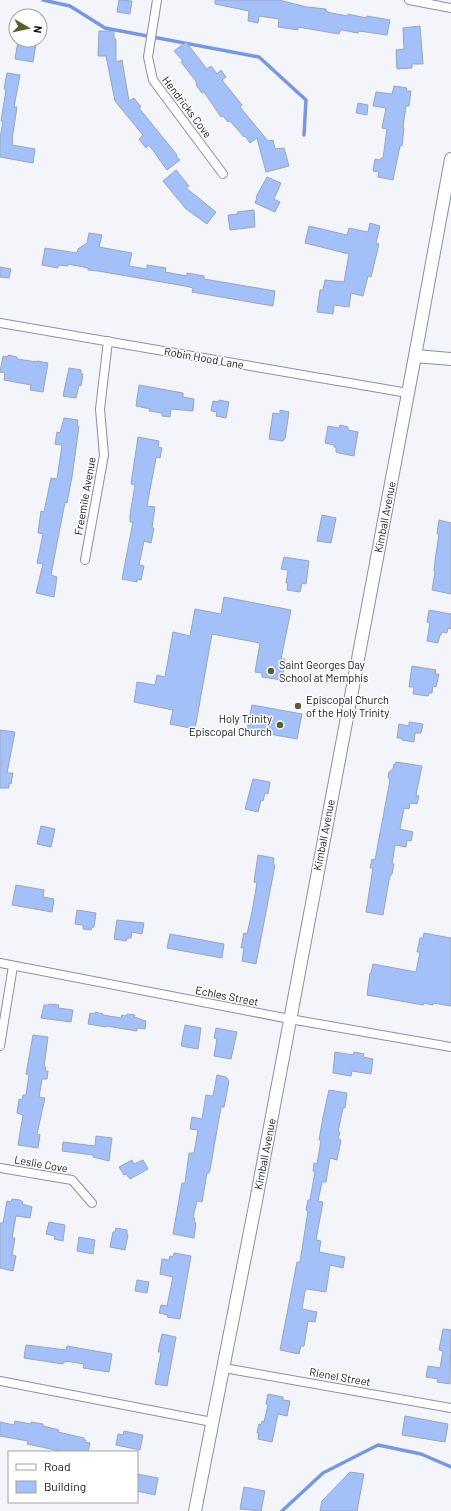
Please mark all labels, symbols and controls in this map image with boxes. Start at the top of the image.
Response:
north arrow [8,8,48,48]
text: N [31,25,45,34]
street label: Hendricks Cove [160,73,215,140]
street label: Robin Hood Lane [163,344,245,371]
street label: Freemile Avenue [71,456,98,536]
street label: Kimball Avenue [371,480,398,554]
place label: Saint Georges Day School at Memphis [279,658,368,684]
marker: Saint Georges Day School at Memphis [266,666,276,676]
place label: Episcopal Church of the Holy Trinity [306,693,389,719]
marker: Episcopal Church of the Holy Trinity [293,701,303,711]
place label: Holy Trinity Episcopal Church [189,712,272,738]
marker: Holy Trinity Episcopal Church [275,720,285,730]
street label: Kimball Avenue [310,798,337,872]
street label: Echles Street [194,983,260,1008]
street label: Kimball Avenue [251,1117,278,1191]
street label: Leslie Cove [13,1152,69,1175]
street label: Rienel Street [308,1365,372,1388]
legend [8,1451,138,1503]
text: Road [44,1459,71,1473]
text: Building [44,1479,86,1493]

